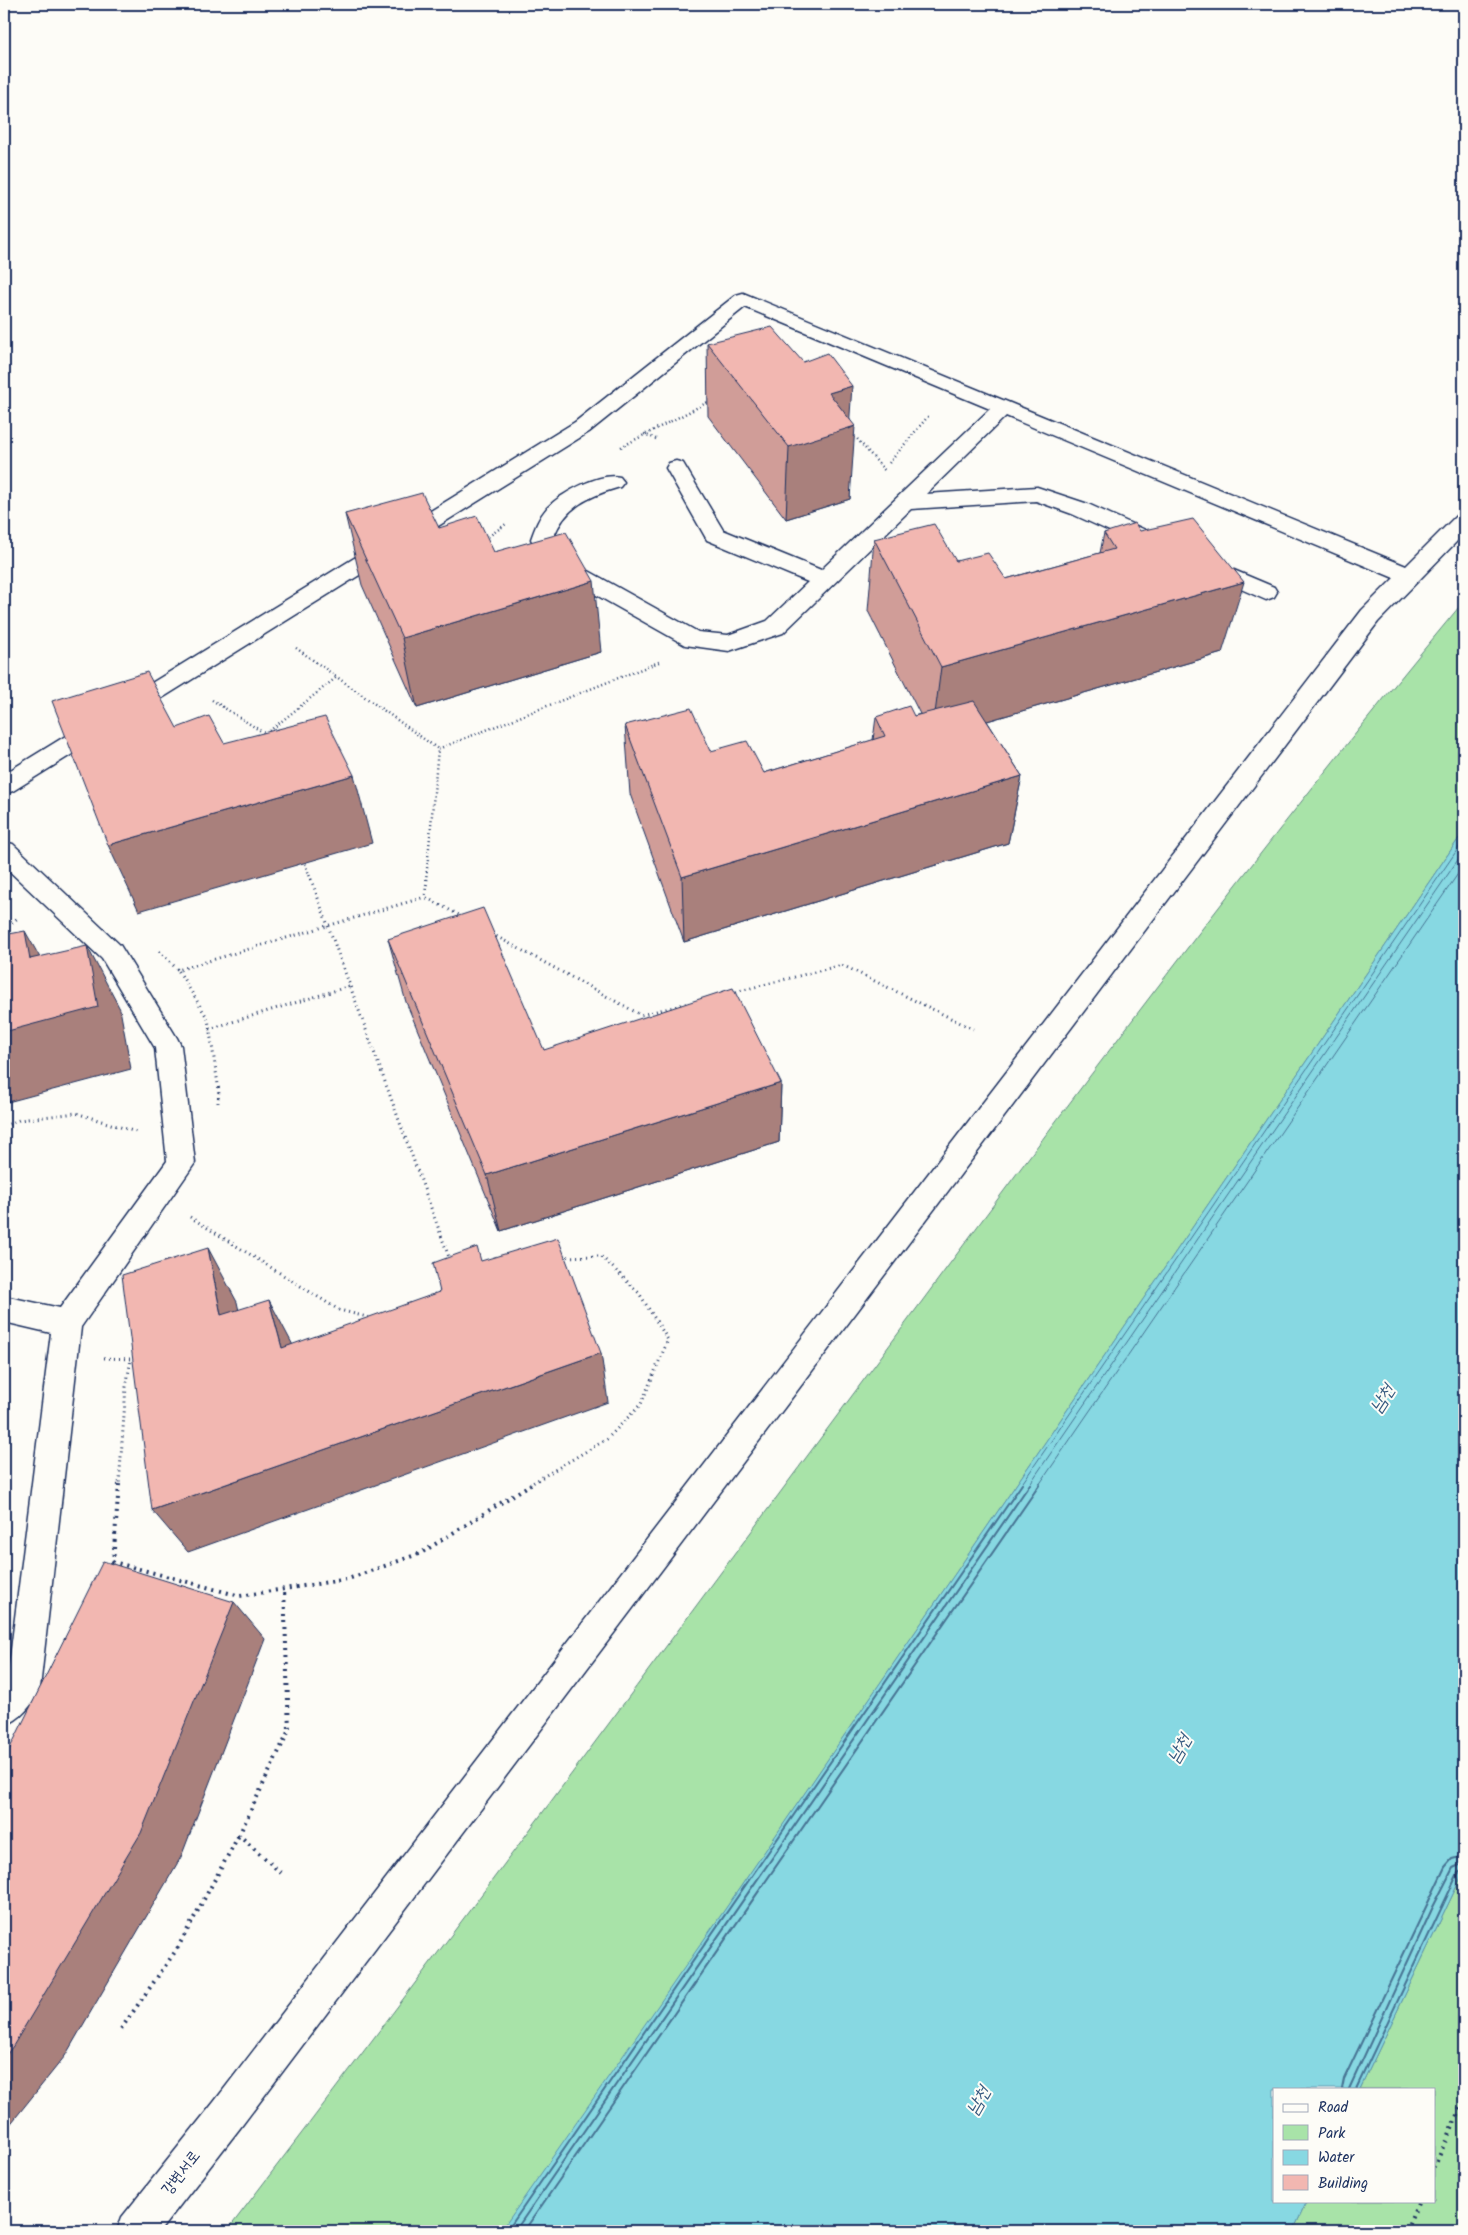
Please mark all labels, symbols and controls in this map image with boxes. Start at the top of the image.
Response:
water label: 남천 [1363,1378,1404,1419]
water label: 남천 [1160,1728,1201,1769]
water label: 남천 [959,2080,1000,2121]
legend [1273,2088,1436,2202]
text: Road [1318,2096,1349,2120]
text: Park [1318,2122,1346,2146]
street label: 강변서로 [155,2145,207,2201]
text: Water [1318,2146,1355,2170]
text: Building [1318,2172,1368,2196]

